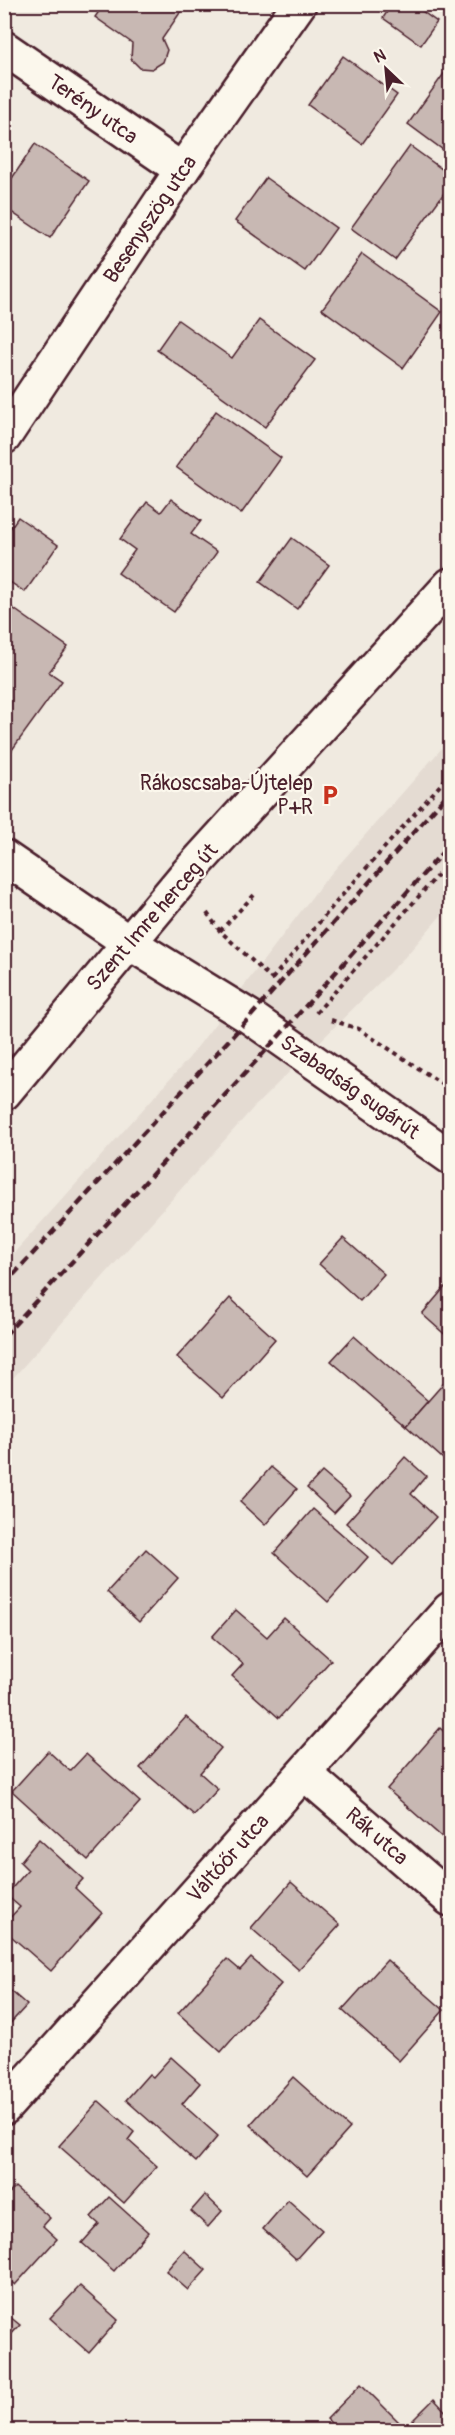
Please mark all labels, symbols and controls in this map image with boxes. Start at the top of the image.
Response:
north arrow [356,39,416,99]
text: N [371,45,389,68]
street label: Terény utca [42,69,143,150]
street label: Besenyszög utca [98,150,203,288]
place label: Rákoscsaba-Újtelep P+R [140,770,313,821]
parking icon: Rákoscsaba-Újtelep P+R [318,783,342,807]
street label: Szent Imre herceg út [81,837,224,997]
street label: Szabadság sugárút [275,1029,425,1146]
street label: Rák utca [340,1802,414,1871]
street label: Váltóőr utca [181,1808,275,1908]

